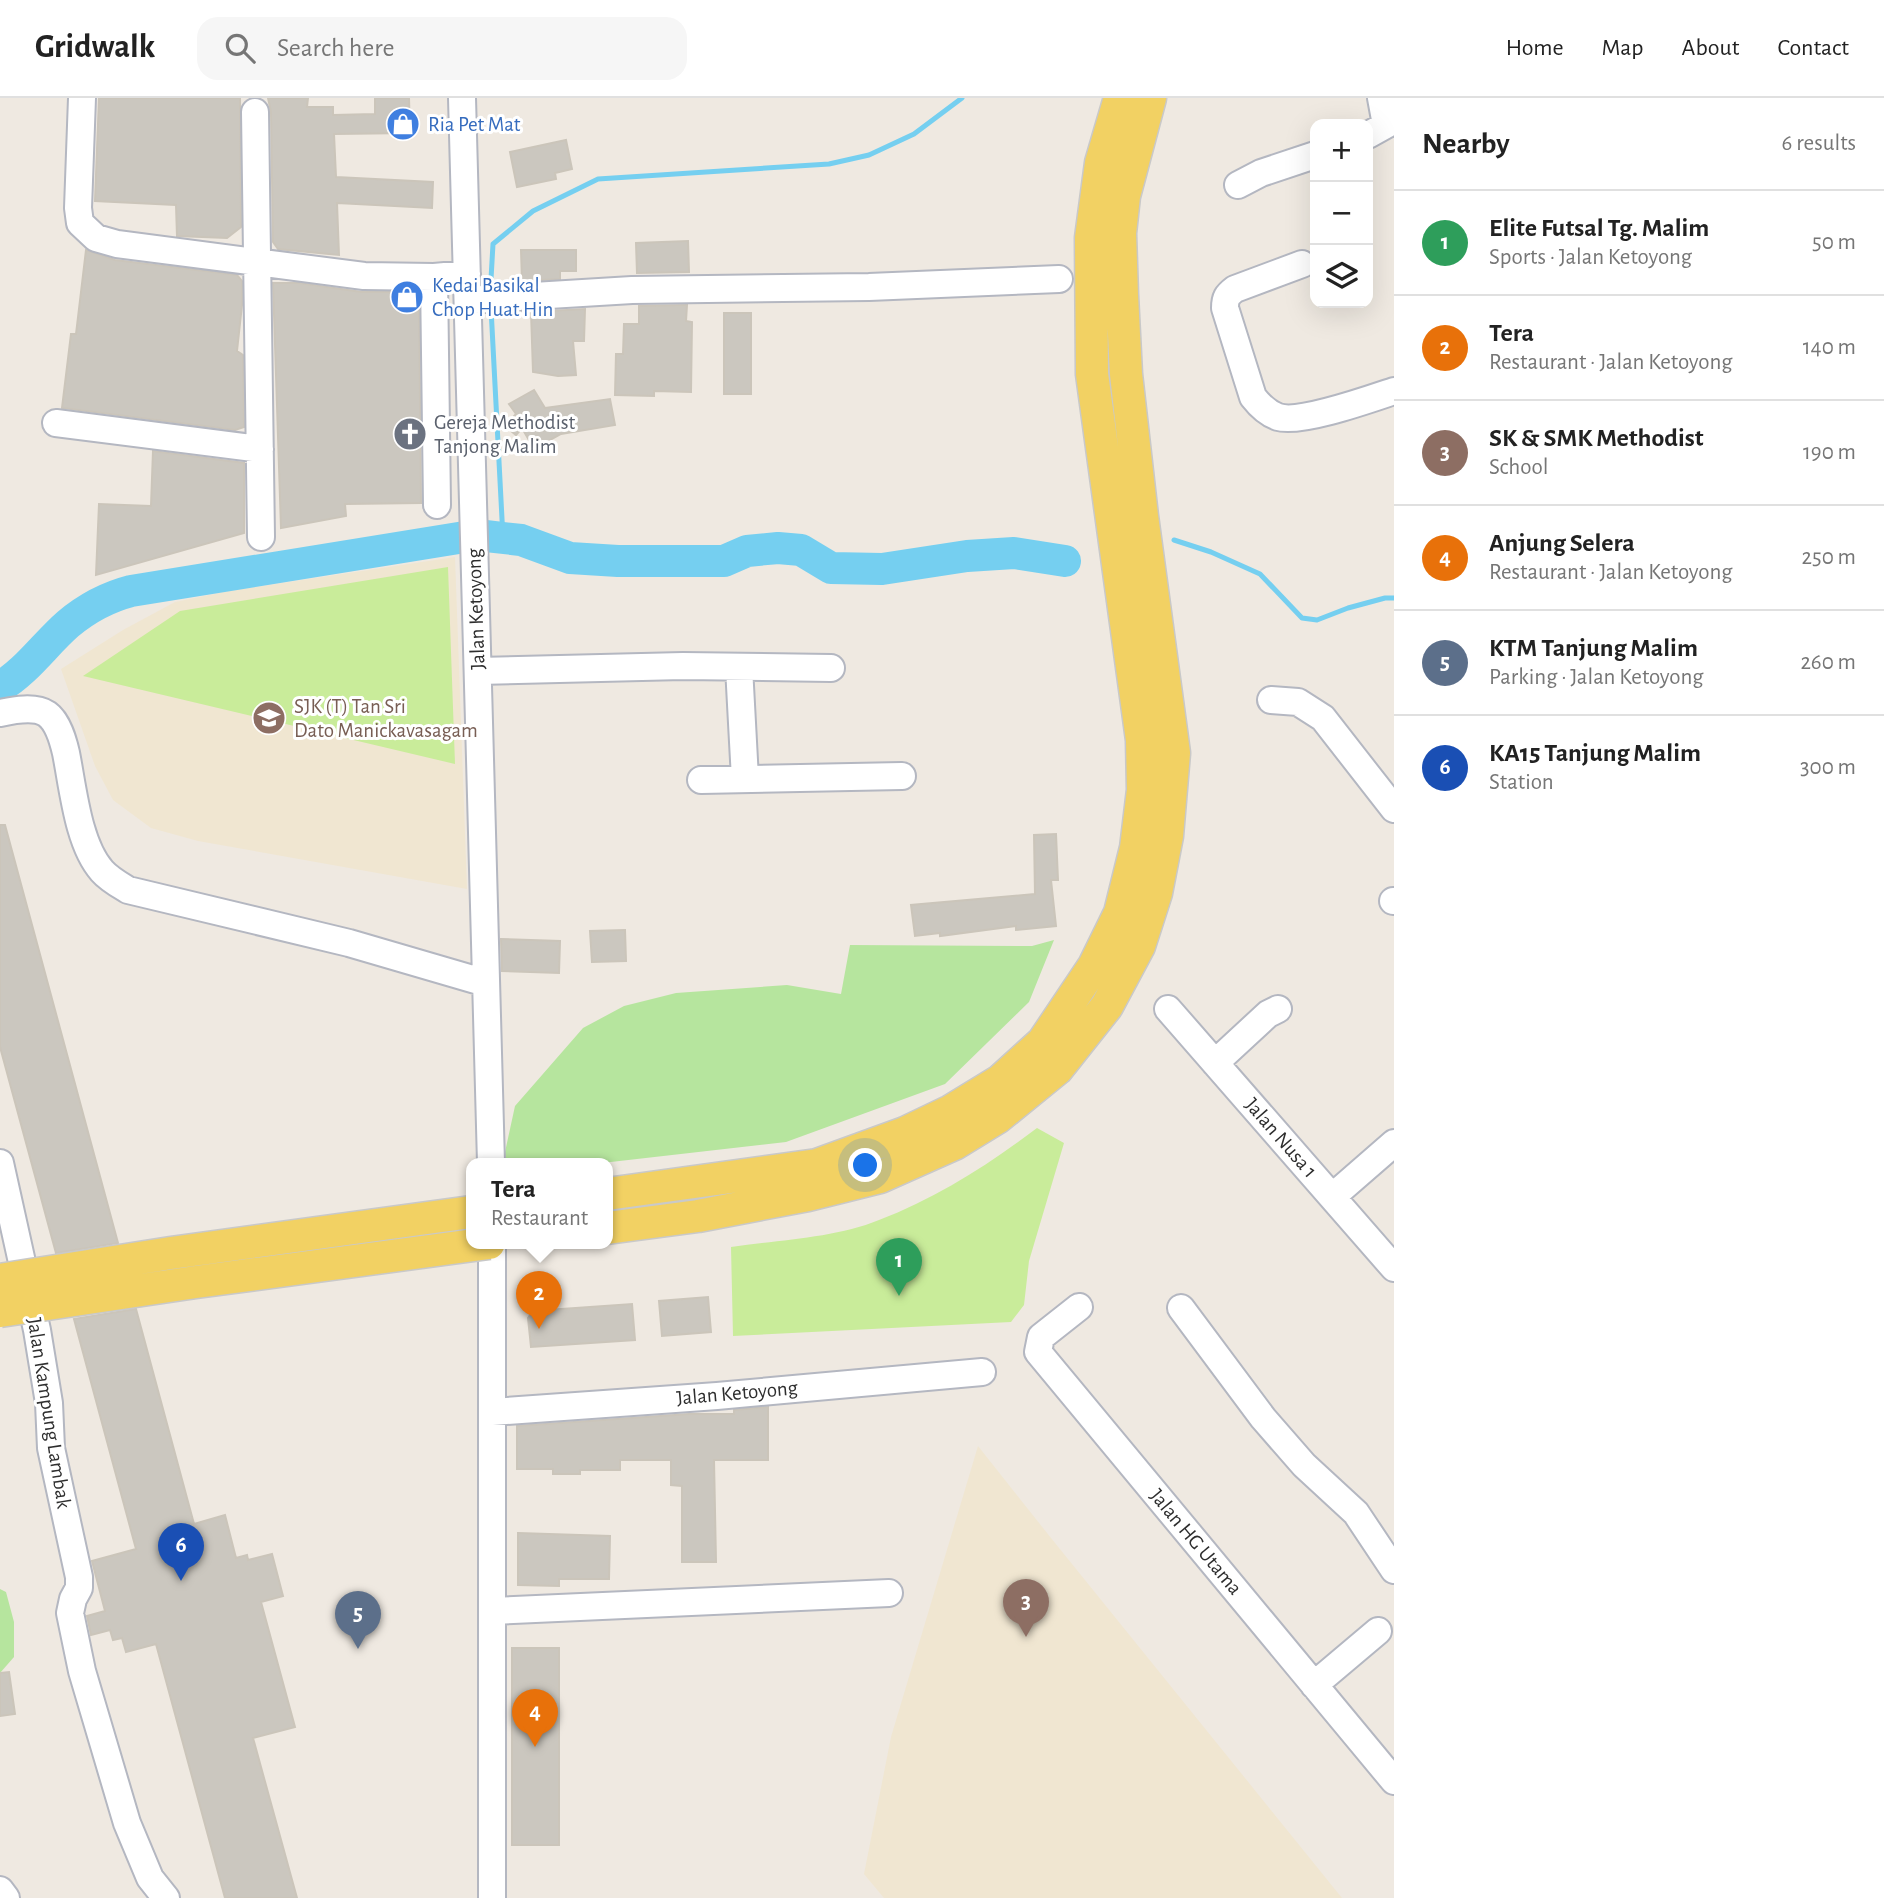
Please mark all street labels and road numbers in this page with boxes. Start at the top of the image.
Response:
street label: Jalan Ketoyong [463,547,489,670]
street label: Jalan Nusa 1 [1241,1094,1321,1182]
street label: Jalan Kampung Lambak [24,1316,75,1510]
street label: Jalan Ketoyong [675,1377,799,1409]
street label: Jalan HG Utama [1146,1485,1246,1599]

